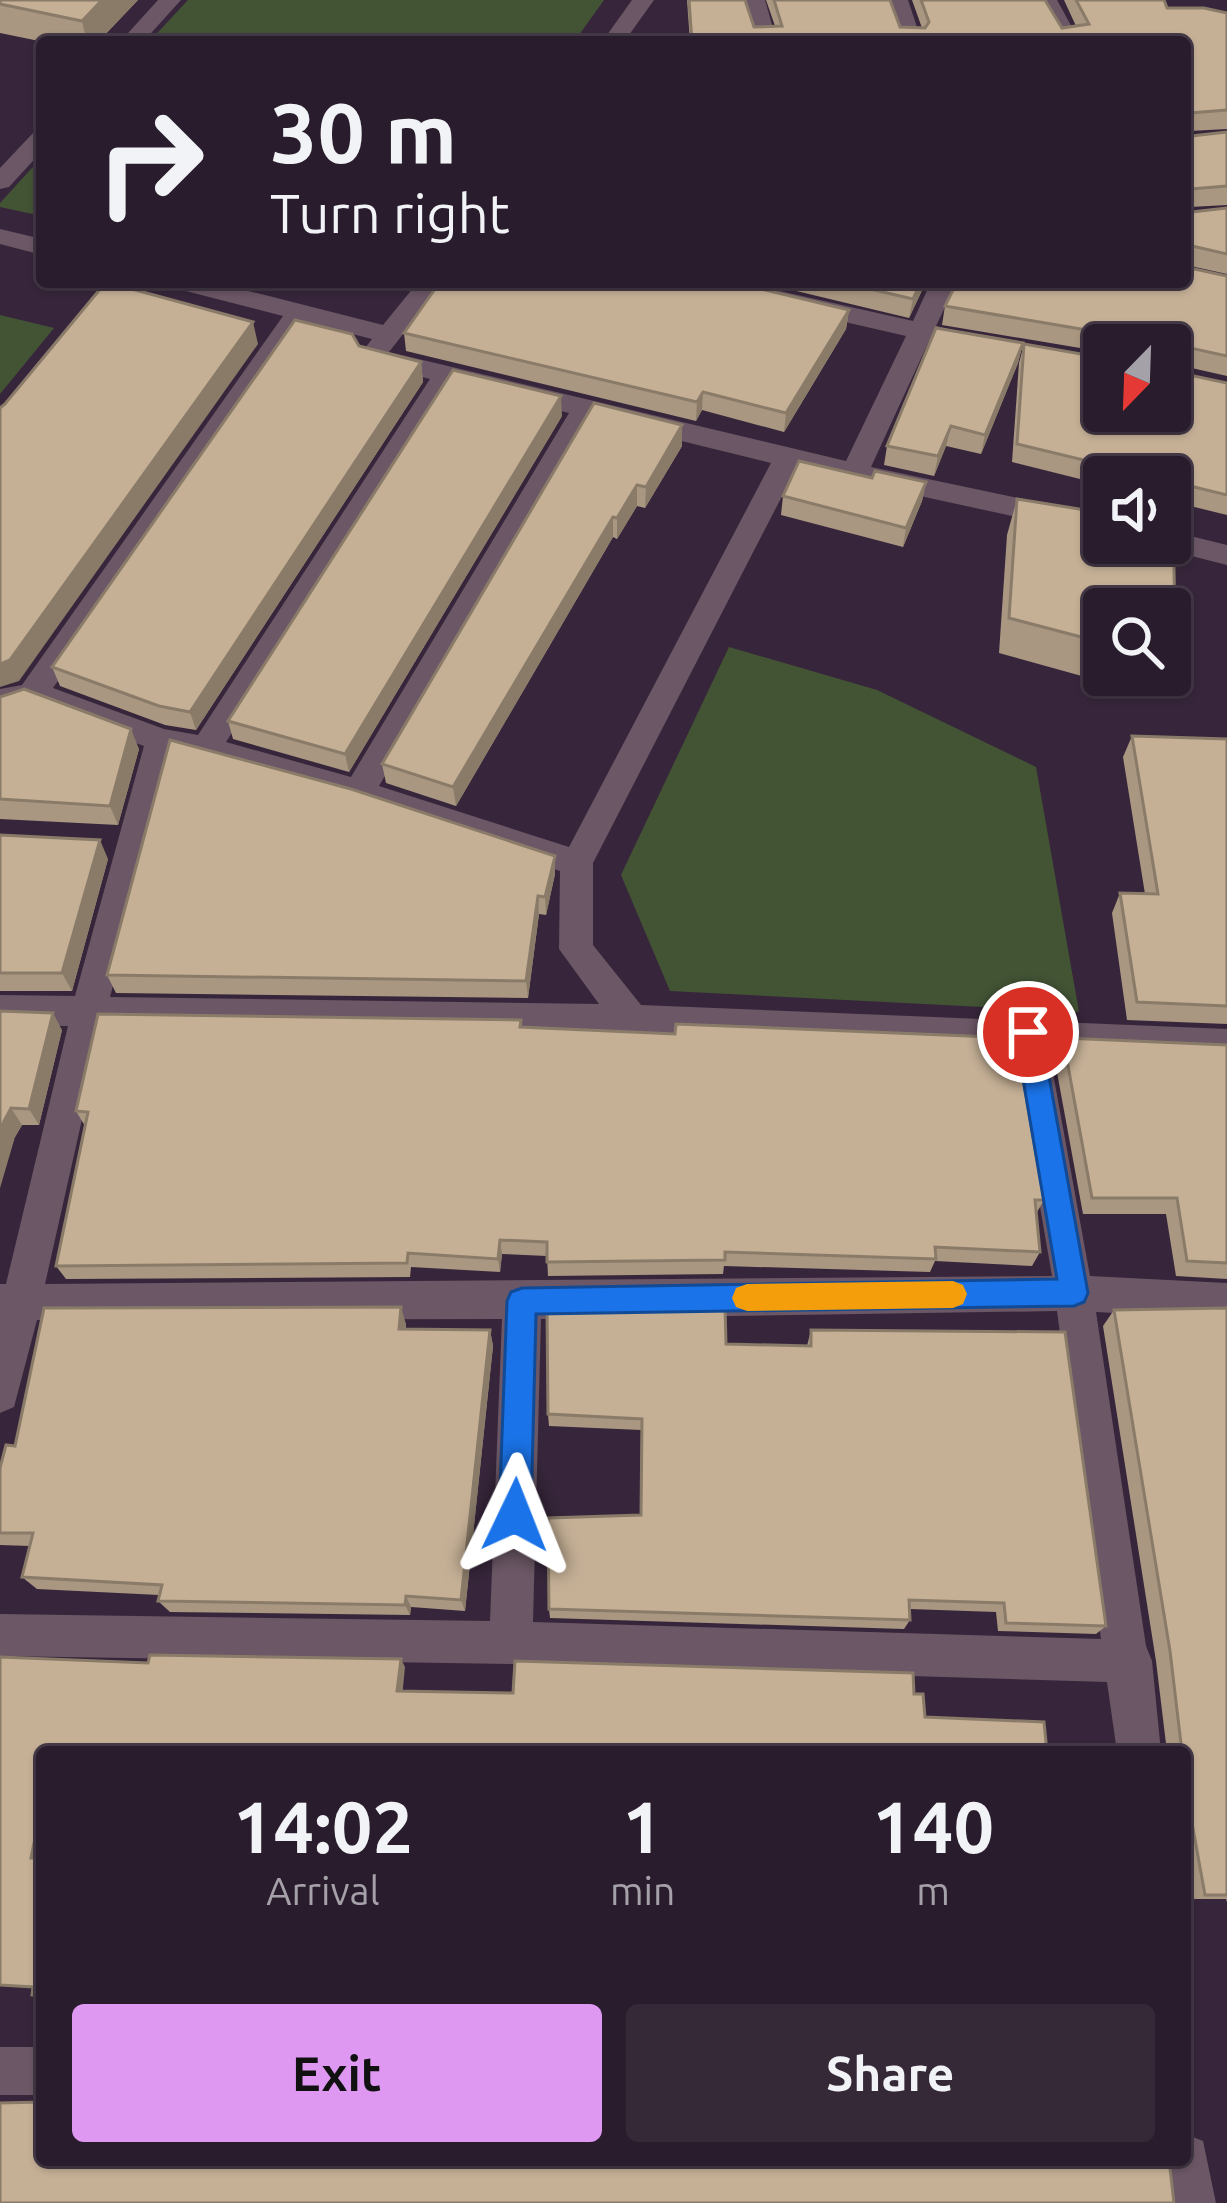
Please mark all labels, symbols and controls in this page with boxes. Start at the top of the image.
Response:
icon: right [72,84,228,240]
text: 30 m [270,85,457,179]
text: Turn right [270,183,510,243]
north arrow [1083,324,1191,432]
map controls [1083,324,1191,696]
button: sound [1083,456,1191,564]
button: search [1083,588,1191,696]
pin [977,981,1079,1083]
icon: arrive [995,999,1061,1065]
position arrow [452,1452,578,1578]
text: 14:02 [233,1786,413,1867]
text: 1 [622,1786,663,1867]
text: 140 [872,1786,994,1867]
text: Arrival [266,1869,380,1912]
text: min [610,1869,675,1912]
text: m [916,1869,950,1912]
button: Exit [72,2004,602,2142]
button: Share [626,2004,1155,2142]

